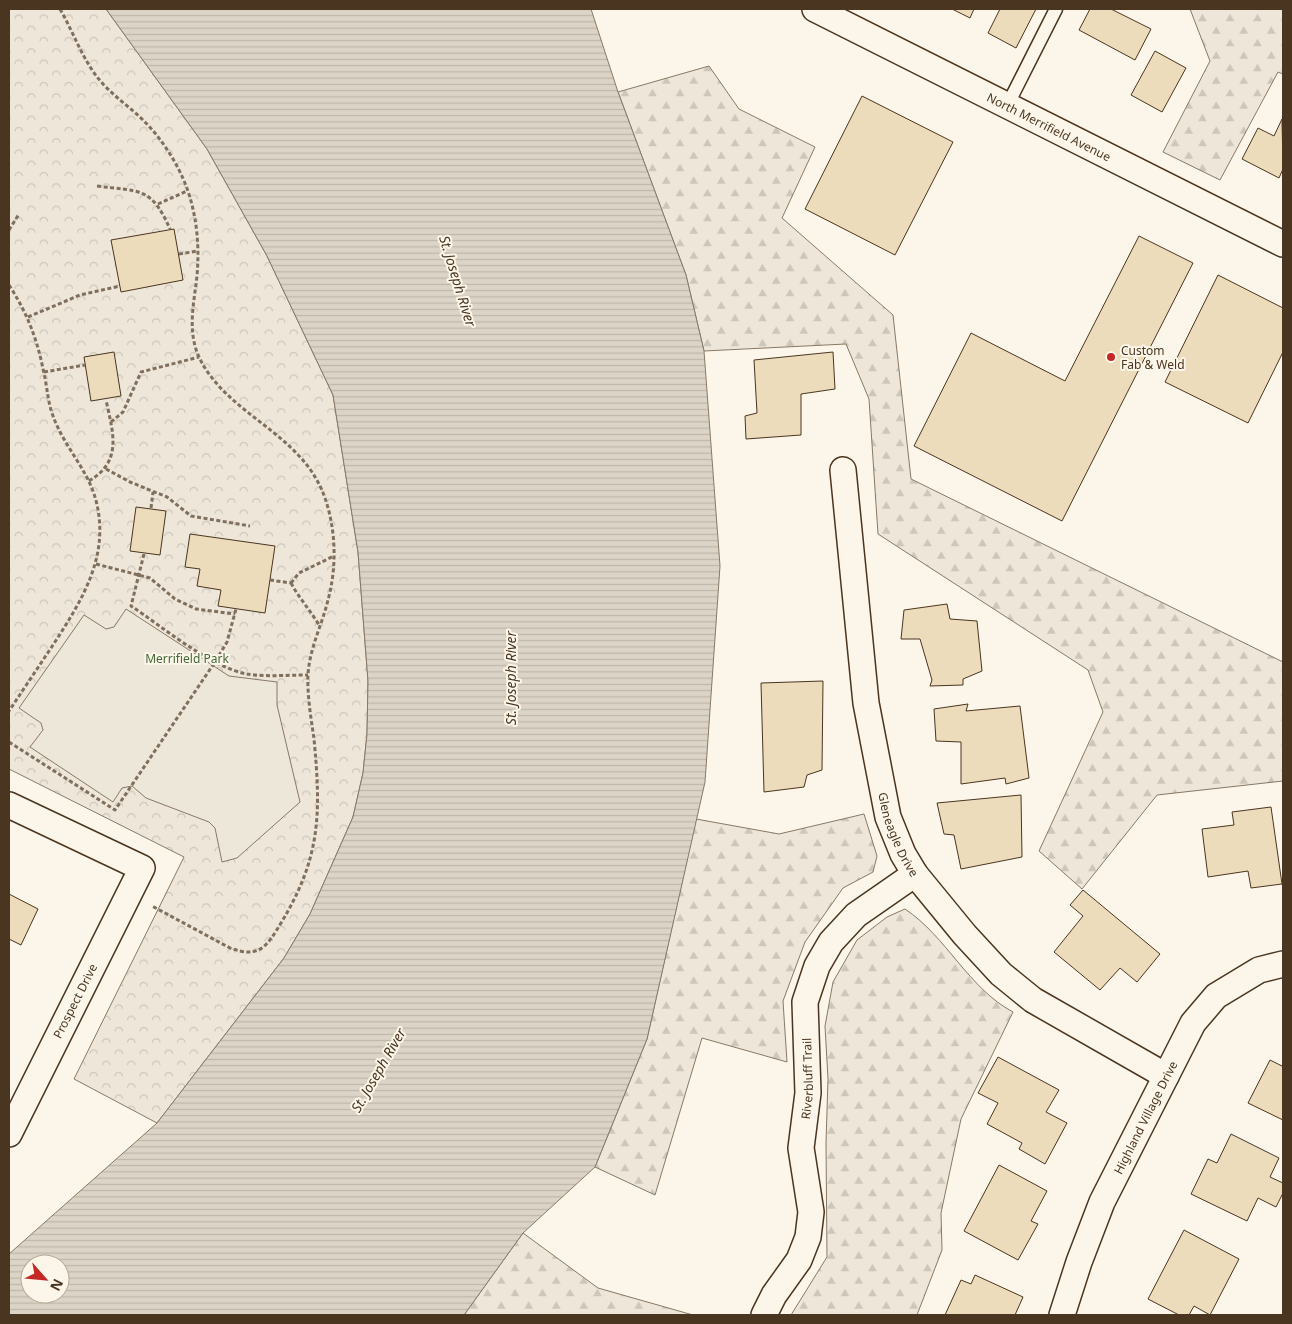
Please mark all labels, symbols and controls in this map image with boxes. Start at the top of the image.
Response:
street label: North Merrifield Avenue [984,88,1114,165]
water label: St. Joseph River [435,233,481,329]
place label: Custom Fab & Weld [1121,342,1185,373]
marker: Custom Fab & Weld [1105,351,1117,363]
water label: St. Joseph River [501,630,520,725]
park label: Merrifield Park [145,650,229,667]
street label: Gleneagle Drive [875,791,923,880]
street label: Prospect Drive [49,960,101,1041]
water label: St. Joseph River [346,1024,410,1116]
street label: Riverbluff Trail [796,1037,817,1120]
street label: Highland Village Drive [1109,1058,1181,1177]
north arrow [20,1254,70,1304]
text: N [46,1276,68,1295]

